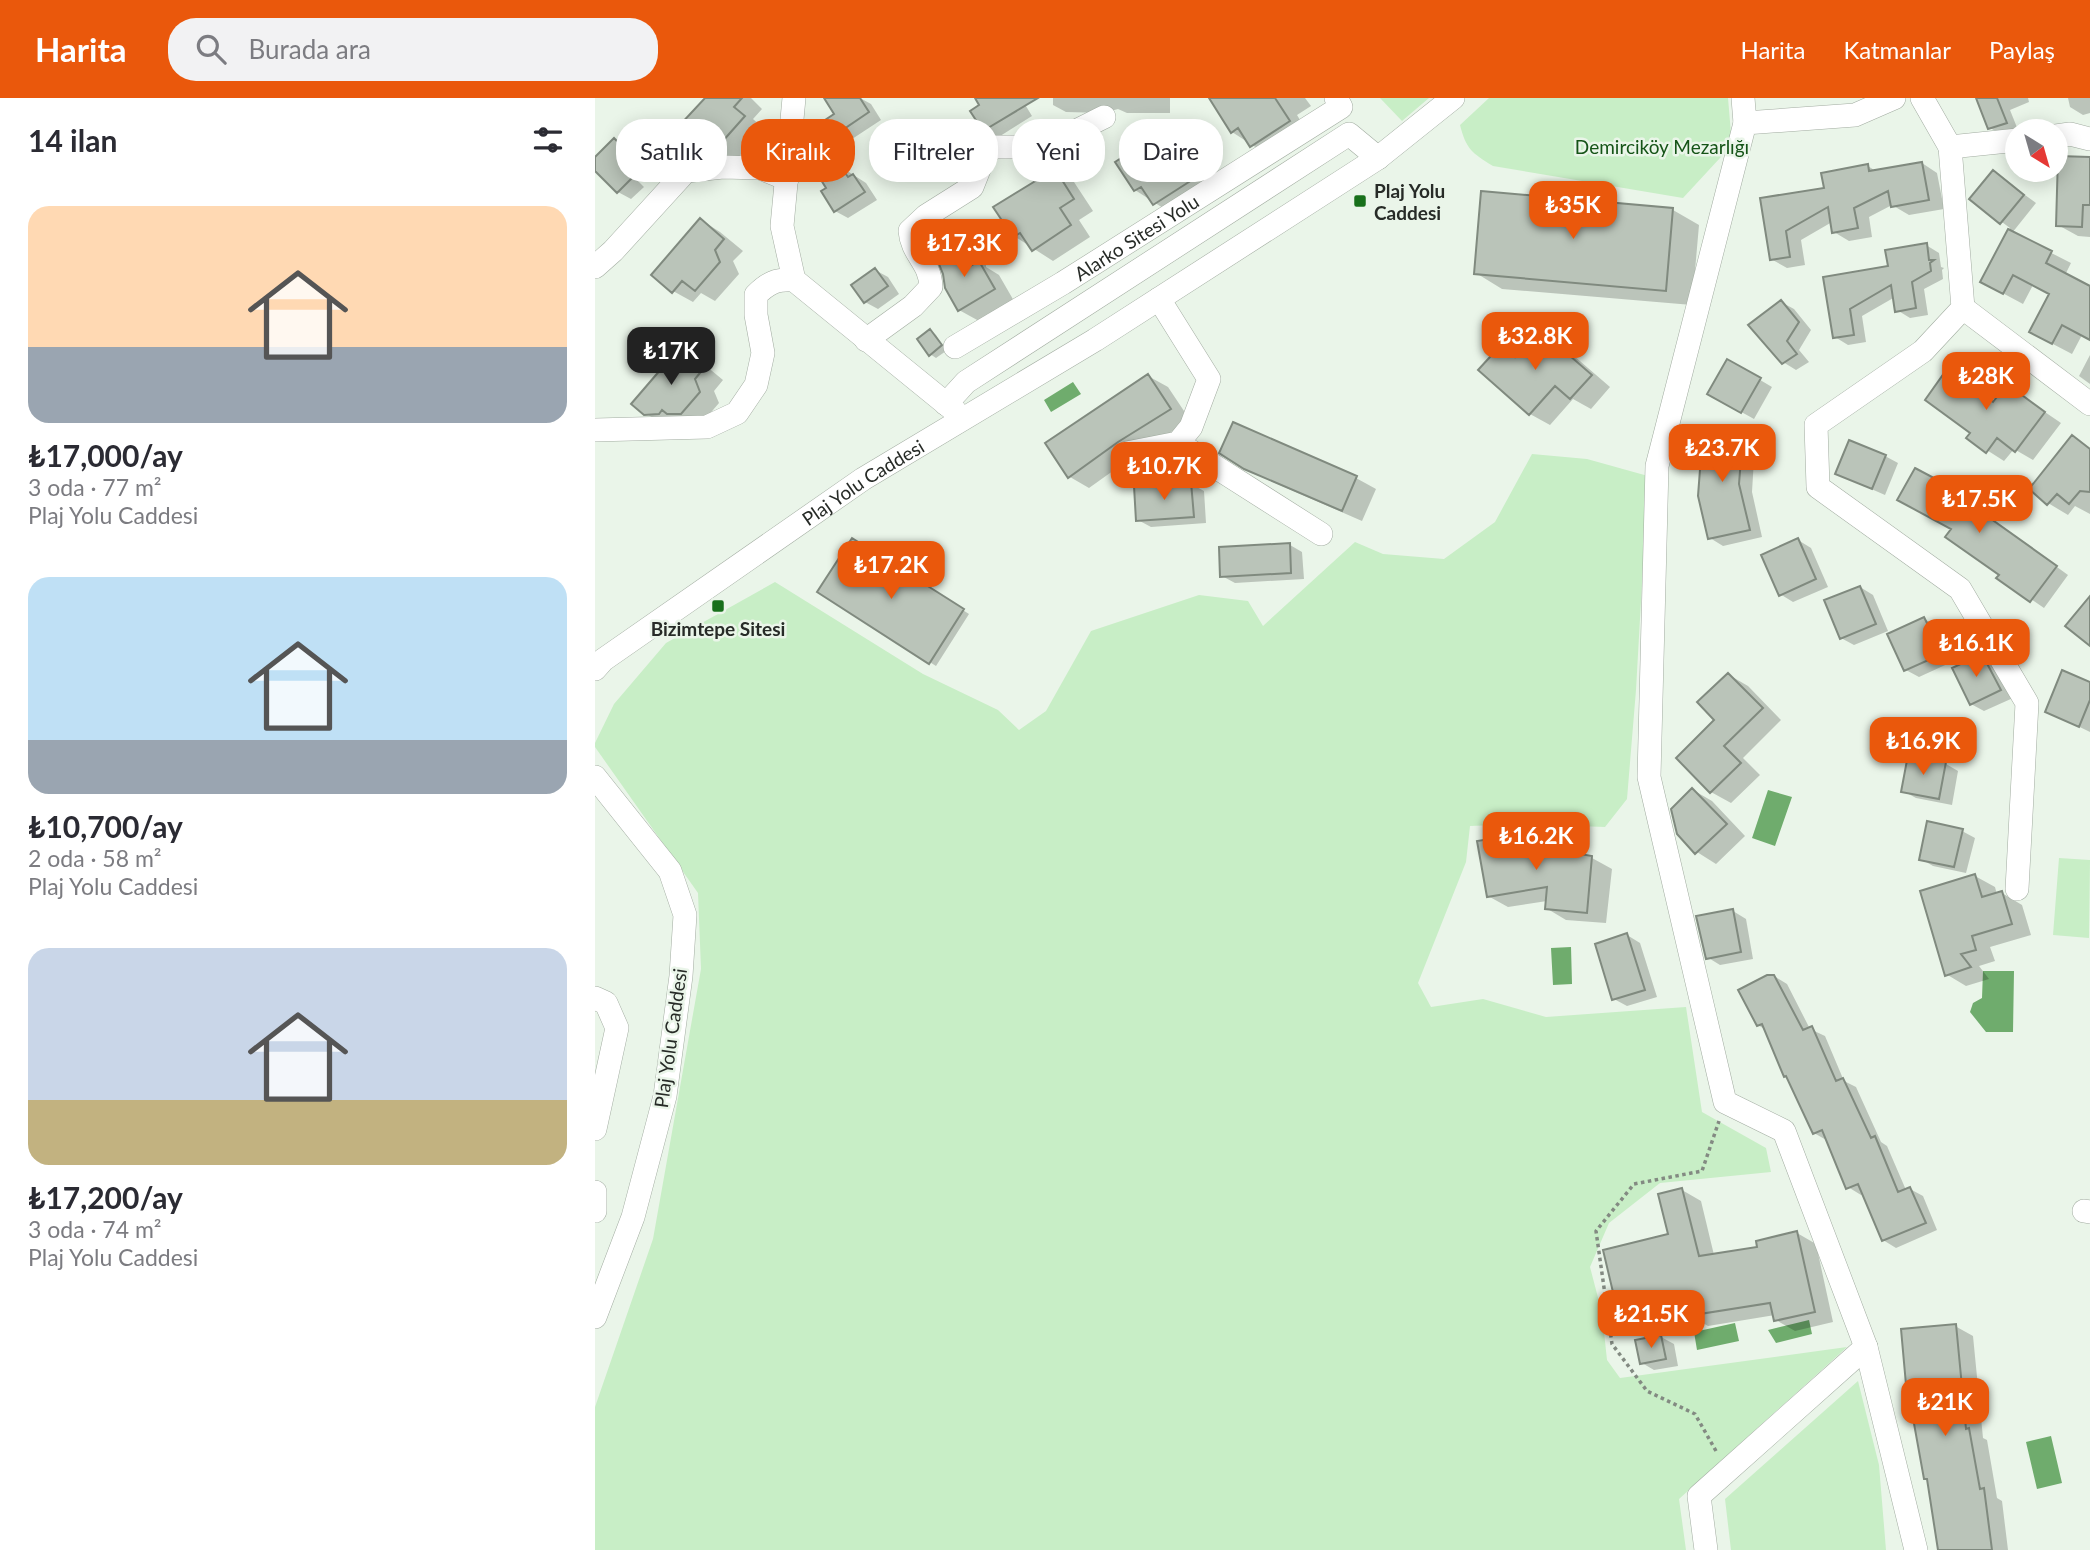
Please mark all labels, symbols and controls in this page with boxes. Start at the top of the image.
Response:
search box [168,18,658,81]
text: Harita [35,29,126,69]
icon: search [192,30,230,68]
text: Burada ara [248,33,371,65]
text: Harita [1740,35,1805,64]
text: Katmanlar [1843,35,1951,64]
text: Paylaş [1989,35,2055,64]
chip: Satılık [616,119,727,182]
chip: Kiralık [741,119,855,182]
chip: Filtreler [869,119,998,182]
chip: Yeni [1012,119,1105,182]
chip: Daire [1119,119,1223,182]
north arrow [2005,119,2069,182]
map controls [2005,119,2068,182]
icon: filters [529,121,567,159]
text: 14 ilan [28,122,117,158]
park label: Demirciköy Mezarlığı [1575,135,1749,158]
place label: Plaj Yolu Caddesi [1374,179,1445,224]
pin: ₺35K [1532,181,1614,241]
street label: Alarko Sitesi Yolu [1070,189,1202,285]
text: ₺35K [1545,190,1601,218]
marker: Plaj Yolu Caddesi [1352,193,1368,209]
pin: ₺17.3K [907,220,1021,279]
text: ₺17.3K [927,228,1001,256]
icon: home [235,252,361,378]
pin: ₺32.8K [1478,313,1592,372]
text: ₺32.8K [1498,321,1572,349]
pin: ₺17K [630,328,712,387]
text: ₺17K [643,336,699,364]
pin: ₺28K [1945,352,2027,412]
text: ₺28K [1958,361,2014,389]
pin: ₺23.7K [1665,424,1779,484]
text: ₺23.7K [1685,433,1759,461]
street label: Plaj Yolu Caddesi [797,434,928,530]
text: ₺17,000/ay [28,437,183,473]
pin: ₺10.7K [1107,442,1221,502]
text: ₺10.7K [1127,451,1201,479]
text: 3 oda · 77 m² [28,473,162,501]
pin: ₺17.5K [1922,476,2036,535]
text: ₺17.5K [1942,484,2016,512]
text: Plaj Yolu Caddesi [28,501,198,529]
pin: ₺17.2K [834,542,948,601]
text: ₺17.2K [854,550,928,578]
marker: Bizimtepe Sitesi [710,598,726,614]
place label: Bizimtepe Sitesi [651,617,785,640]
pin: ₺16.1K [1919,620,2033,679]
icon: home [235,623,361,749]
text: ₺16.1K [1939,628,2013,656]
pin: ₺16.9K [1866,718,1980,777]
text: ₺16.9K [1886,726,1960,754]
text: ₺10,700/ay [28,808,183,844]
pin: ₺16.2K [1479,812,1593,872]
text: ₺16.2K [1499,821,1573,849]
text: 2 oda · 58 m² [28,844,162,872]
text: Plaj Yolu Caddesi [28,872,198,900]
street label: Plaj Yolu Caddesi [649,967,691,1109]
icon: home [235,994,361,1120]
text: ₺17,200/ay [28,1179,183,1215]
text: 3 oda · 74 m² [28,1215,162,1243]
text: Plaj Yolu Caddesi [28,1243,198,1271]
pin: ₺21.5K [1594,1290,1708,1350]
text: ₺21.5K [1614,1299,1688,1327]
pin: ₺21K [1904,1378,1986,1438]
text: ₺21K [1917,1387,1973,1415]

